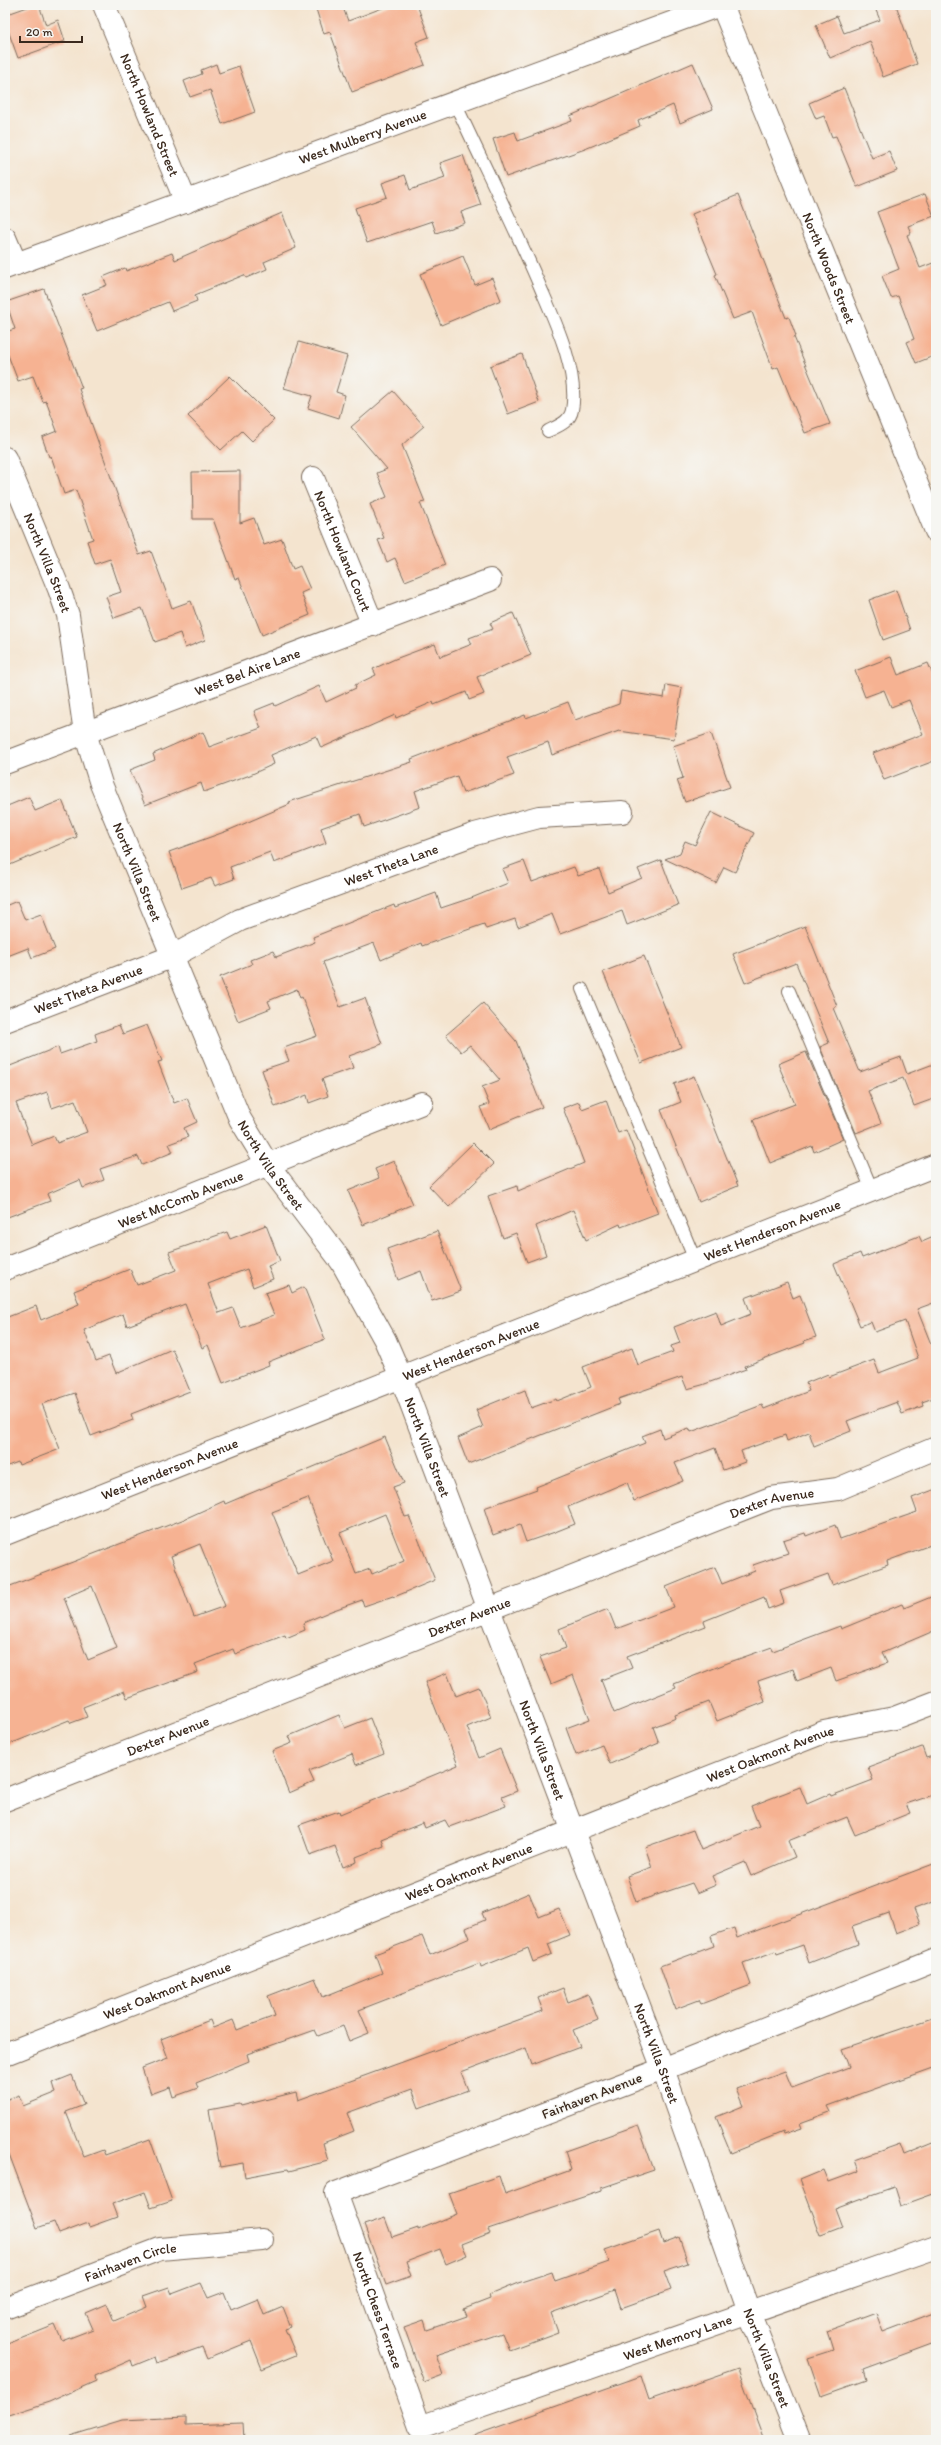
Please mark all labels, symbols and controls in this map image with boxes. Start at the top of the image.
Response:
scale bar [20,18,82,44]
text: 20 m [26,25,53,39]
street label: North Howland Street [117,51,183,179]
street label: West Mulberry Avenue [296,105,429,168]
street label: North Woods Street [799,210,859,326]
street label: North Howland Court [311,488,375,614]
street label: North Villa Street [20,510,75,615]
street label: West Bel Aire Lane [192,644,303,699]
street label: North Villa Street [109,820,166,924]
street label: West Theta Lane [342,840,441,890]
street label: West Theta Avenue [31,960,145,1018]
street label: North Villa Street [234,1117,308,1213]
street label: West McComb Avenue [115,1166,246,1232]
street label: West Henderson Avenue [701,1195,843,1265]
street label: West Henderson Avenue [400,1314,542,1384]
street label: North Villa Street [401,1395,454,1500]
street label: West Henderson Avenue [99,1434,241,1504]
street label: Dexter Avenue [727,1484,815,1522]
street label: Dexter Avenue [425,1593,513,1641]
street label: North Villa Street [516,1698,569,1803]
street label: Dexter Avenue [124,1712,212,1760]
street label: West Oakmont Avenue [704,1722,836,1786]
street label: West Oakmont Avenue [402,1839,535,1905]
street label: West Oakmont Avenue [101,1957,233,2023]
street label: North Villa Street [630,2001,683,2106]
street label: Fairhaven Avenue [539,2069,645,2123]
street label: Fairhaven Circle [82,2239,178,2286]
street label: North Chess Terrace [349,2249,407,2371]
street label: North Villa Street [740,2306,794,2410]
street label: West Memory Lane [621,2310,734,2364]

